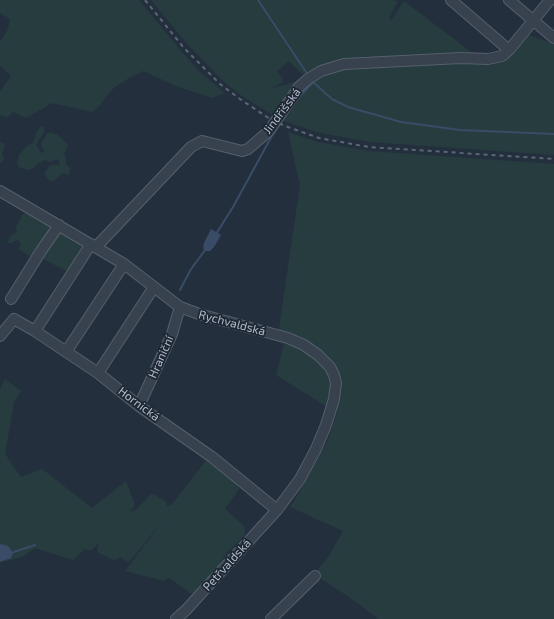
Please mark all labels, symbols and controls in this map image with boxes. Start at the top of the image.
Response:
street label: Jindřišská [260,85,304,137]
street label: Rychvaldská [197,307,267,339]
street label: Hraniční [145,333,177,381]
street label: Hornická [115,384,163,424]
street label: Petřvaldská [200,536,254,594]

